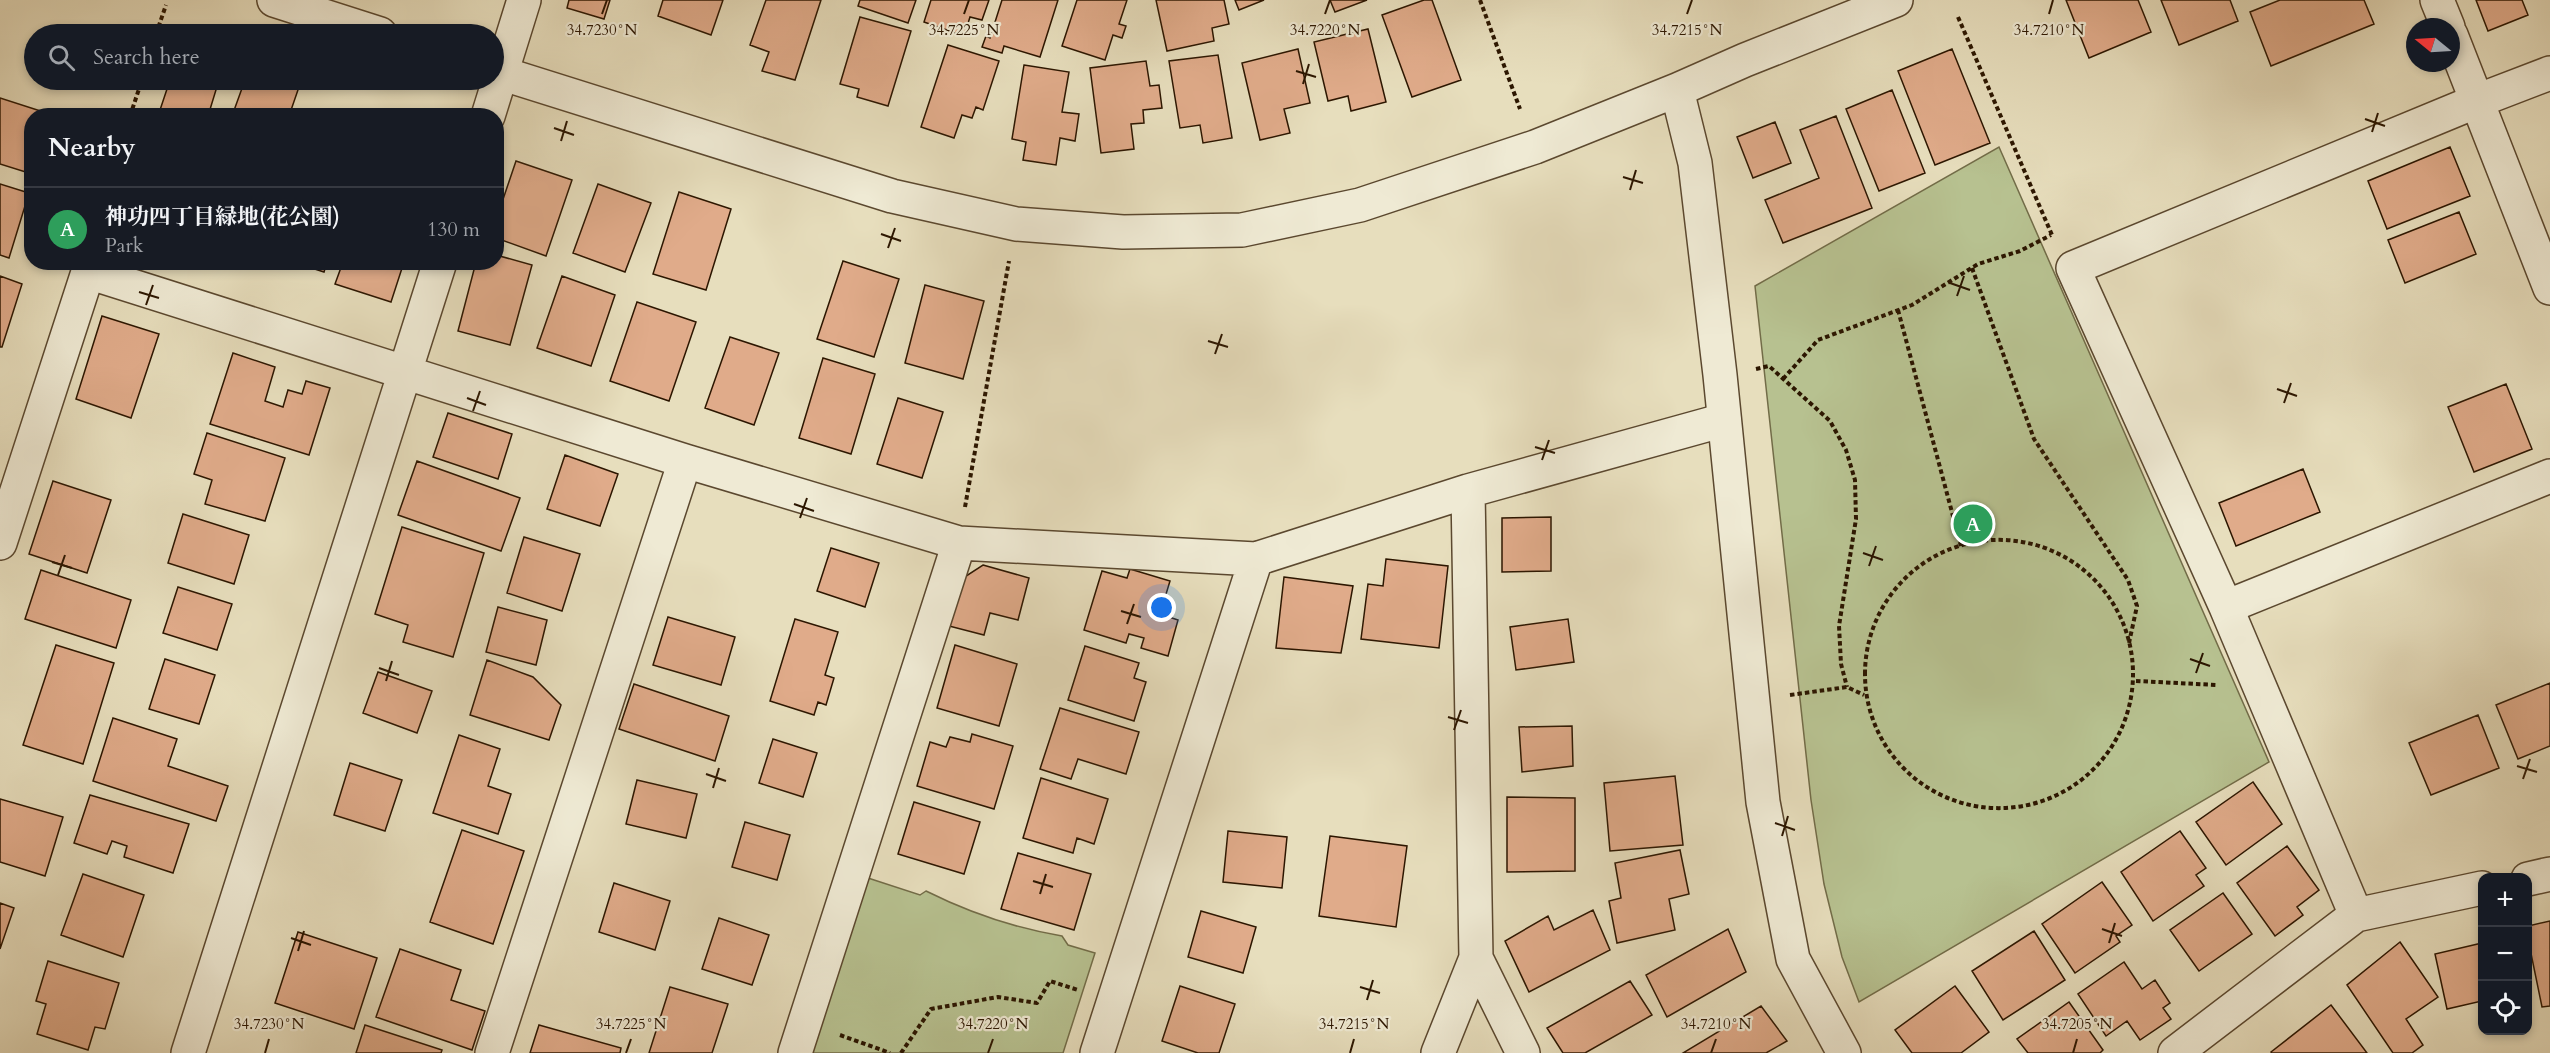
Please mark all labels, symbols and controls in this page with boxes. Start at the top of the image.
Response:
north arrow [2406,18,2460,72]
text: 34.7230°N [567,20,637,40]
text: 34.7225°N [929,20,999,40]
text: 34.7220°N [1290,20,1360,40]
text: 34.7215°N [1652,20,1722,40]
text: 34.7210°N [2014,20,2084,40]
search box [24,24,504,90]
icon: search [45,41,78,74]
text: Search here [93,42,200,72]
text: Nearby [48,130,136,165]
text: 神功四丁目緑地(花公園) [105,202,340,232]
text: A [60,216,75,243]
text: 130 m [427,216,480,243]
text: Park [105,232,143,259]
pin: A [1954,502,1992,546]
your location [1147,593,1176,622]
map controls [2478,873,2532,1035]
button: + [2478,873,2532,927]
button: − [2478,927,2532,981]
button: locate [2478,981,2532,1035]
text: 34.7230°N [234,1014,304,1034]
text: 34.7225°N [596,1014,666,1034]
text: 34.7220°N [958,1014,1028,1034]
text: 34.7215°N [1319,1014,1389,1034]
text: 34.7210°N [1681,1014,1751,1034]
text: 34.7205°N [2042,1014,2112,1034]

